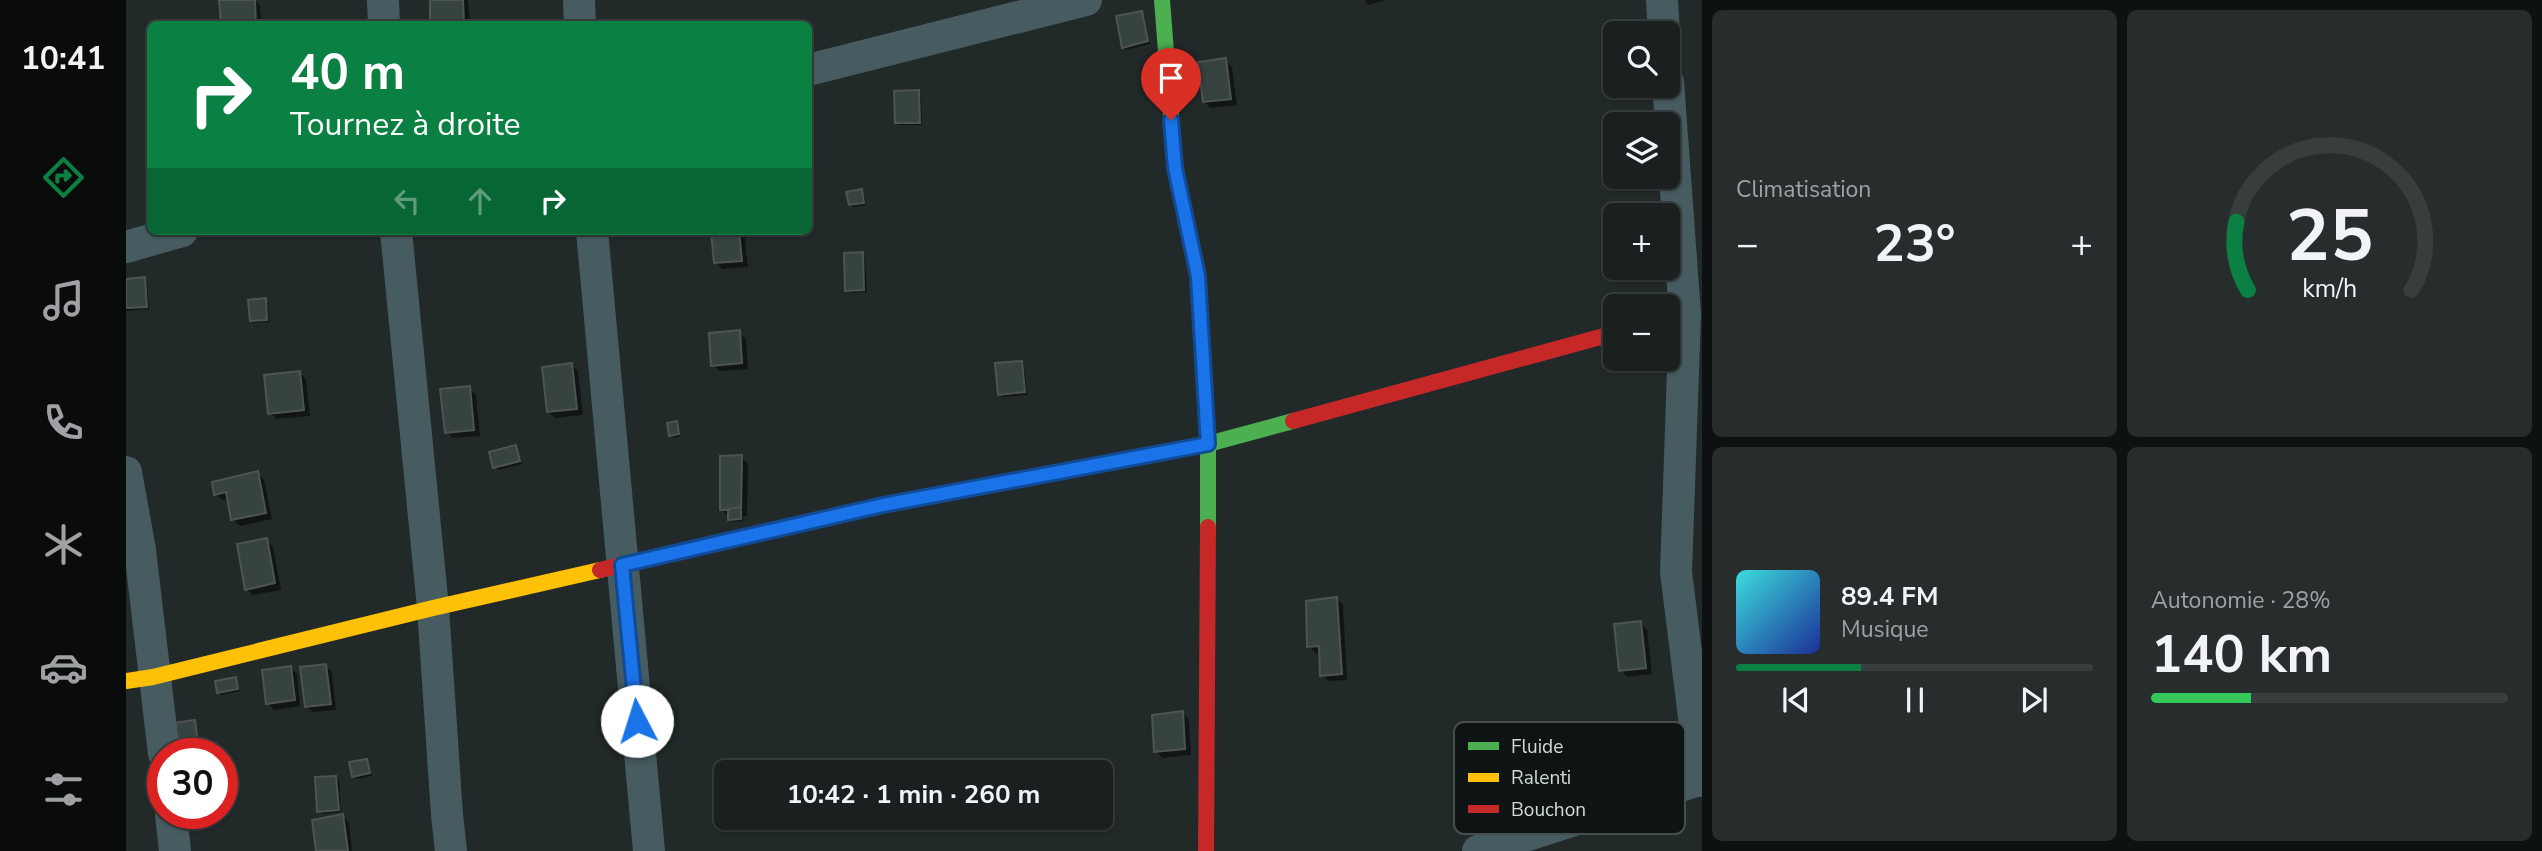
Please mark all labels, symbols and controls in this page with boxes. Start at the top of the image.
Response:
map controls [1603,21,1680,371]
button: search [1603,21,1680,98]
text: 10:41 [21,37,105,80]
text: 40 m [290,39,405,106]
pin [1141,48,1201,120]
icon: right [175,49,266,140]
icon: arrive [1152,59,1190,97]
text: Tournez à droite [290,103,521,146]
button: layers [1603,112,1680,189]
icon: directions [39,153,88,202]
text: Climatisation [1736,174,1871,205]
icon: left [388,182,426,220]
icon: ahead [461,182,499,220]
icon: right [534,182,572,220]
text: 25 [2286,186,2373,286]
button: + [1603,203,1680,280]
text: 23° [1873,208,1956,279]
text: − [1736,219,1759,270]
text: + [2070,219,2093,270]
text: km/h [2302,271,2357,305]
icon: music [39,276,88,325]
button: − [1603,294,1680,371]
icon: phone [39,398,88,447]
icon: climate [39,520,88,569]
text: 89.4 FM [1841,579,1938,614]
text: Autonomie · 28% [2151,585,2331,616]
text: Musique [1841,614,1929,645]
text: 140 km [2151,619,2332,690]
icon: car [39,643,88,692]
icon: previous [1777,681,1815,719]
icon: pause [1896,681,1934,719]
icon: next [2015,681,2053,719]
position arrow [600,684,674,758]
legend [1454,722,1685,834]
text: Fluide [1511,734,1563,760]
speed limit sign: 30 [147,738,238,829]
icon: filters [39,765,88,814]
text: Ralenti [1511,765,1571,791]
text: 10:42 · 1 min · 260 m [787,777,1040,812]
text: Bouchon [1511,797,1586,823]

